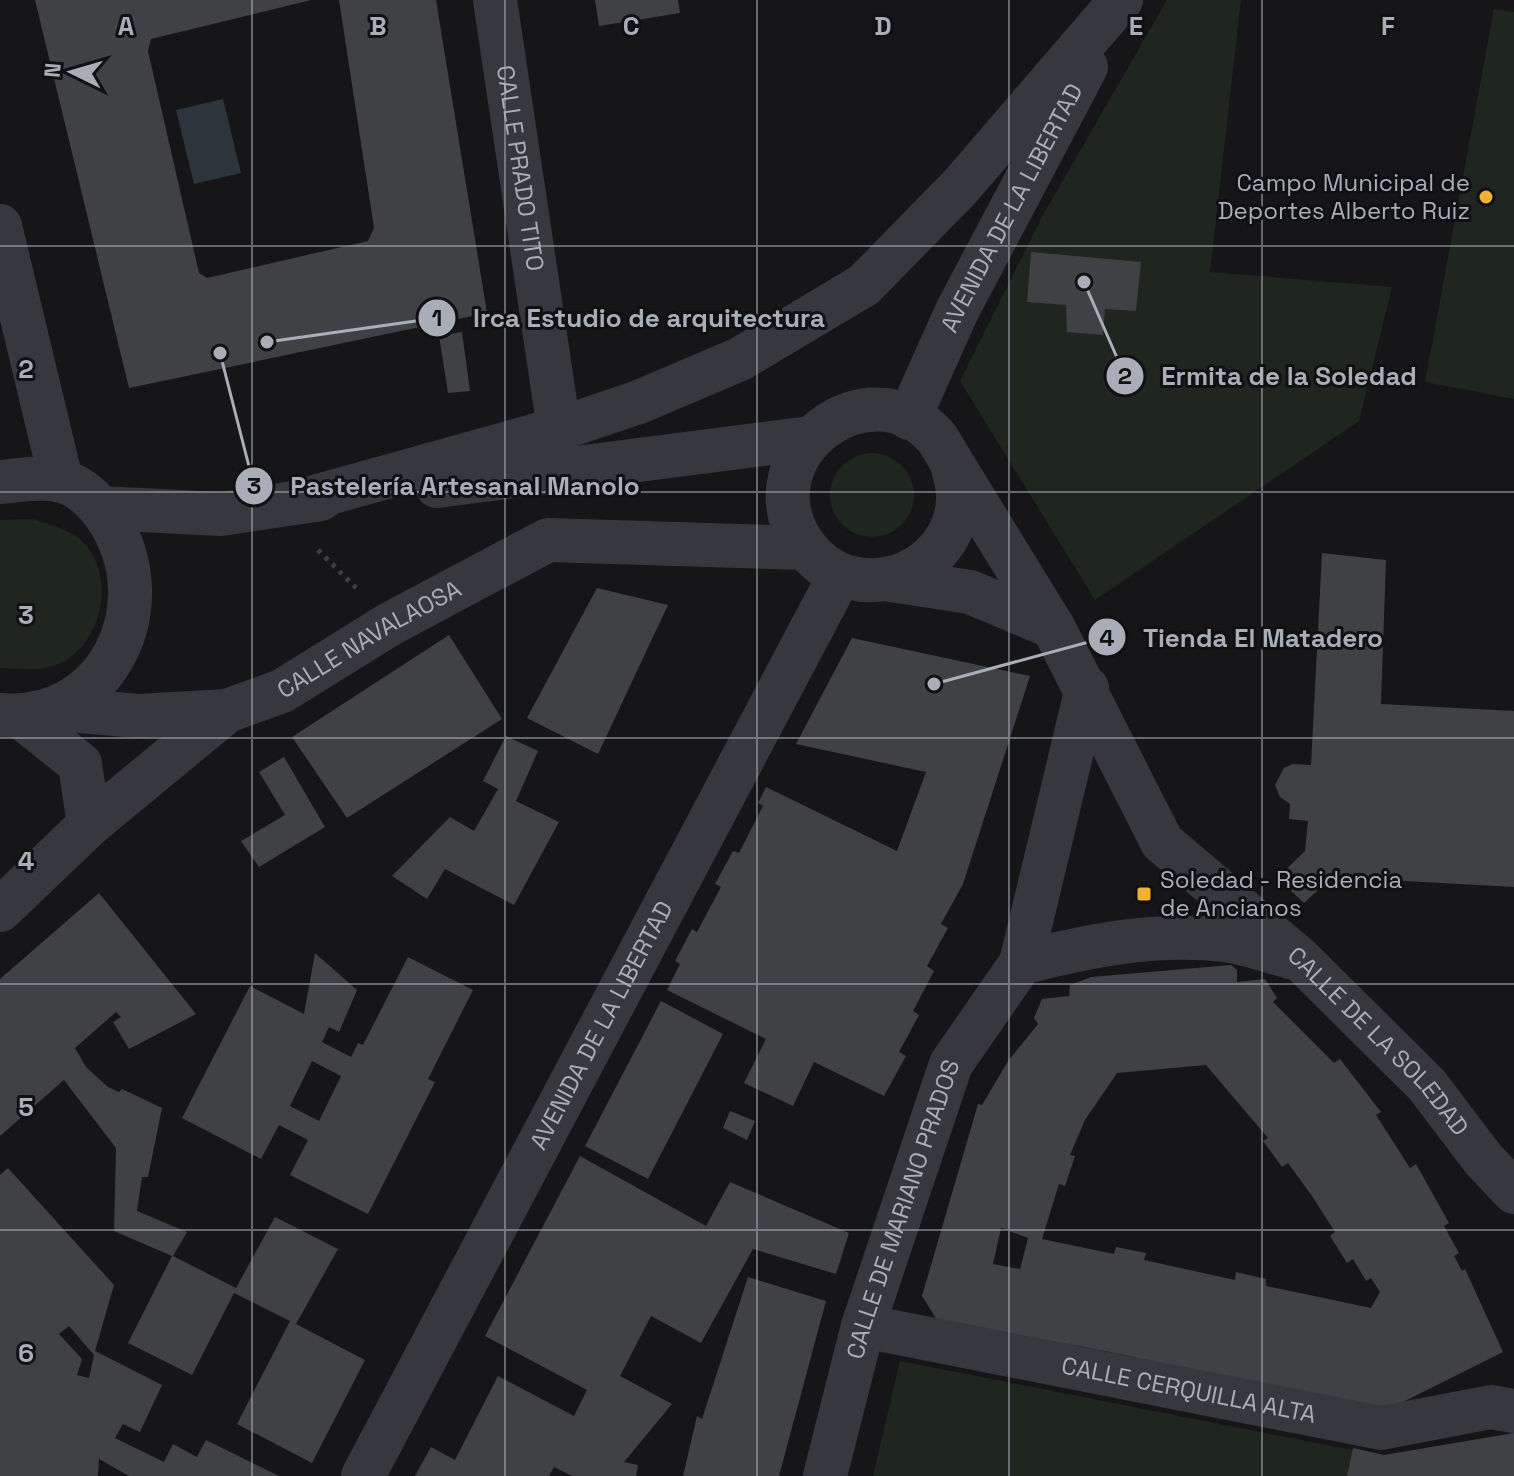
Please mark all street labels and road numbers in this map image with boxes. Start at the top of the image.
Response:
street label: CALLE PRADO TITO [490,63,551,273]
street label: AVENIDA DE LA LIBERTAD [933,78,1090,337]
street label: CALLE NAVALAOSA [271,573,467,705]
street label: AVENIDA DE LA LIBERTAD [523,895,680,1155]
street label: CALLE DE LA SOLEDAD [1281,939,1476,1142]
street label: CALLE DE MARIANO PRADOS [839,1055,966,1362]
street label: CALLE CERQUILLA ALTA [1059,1349,1319,1430]

